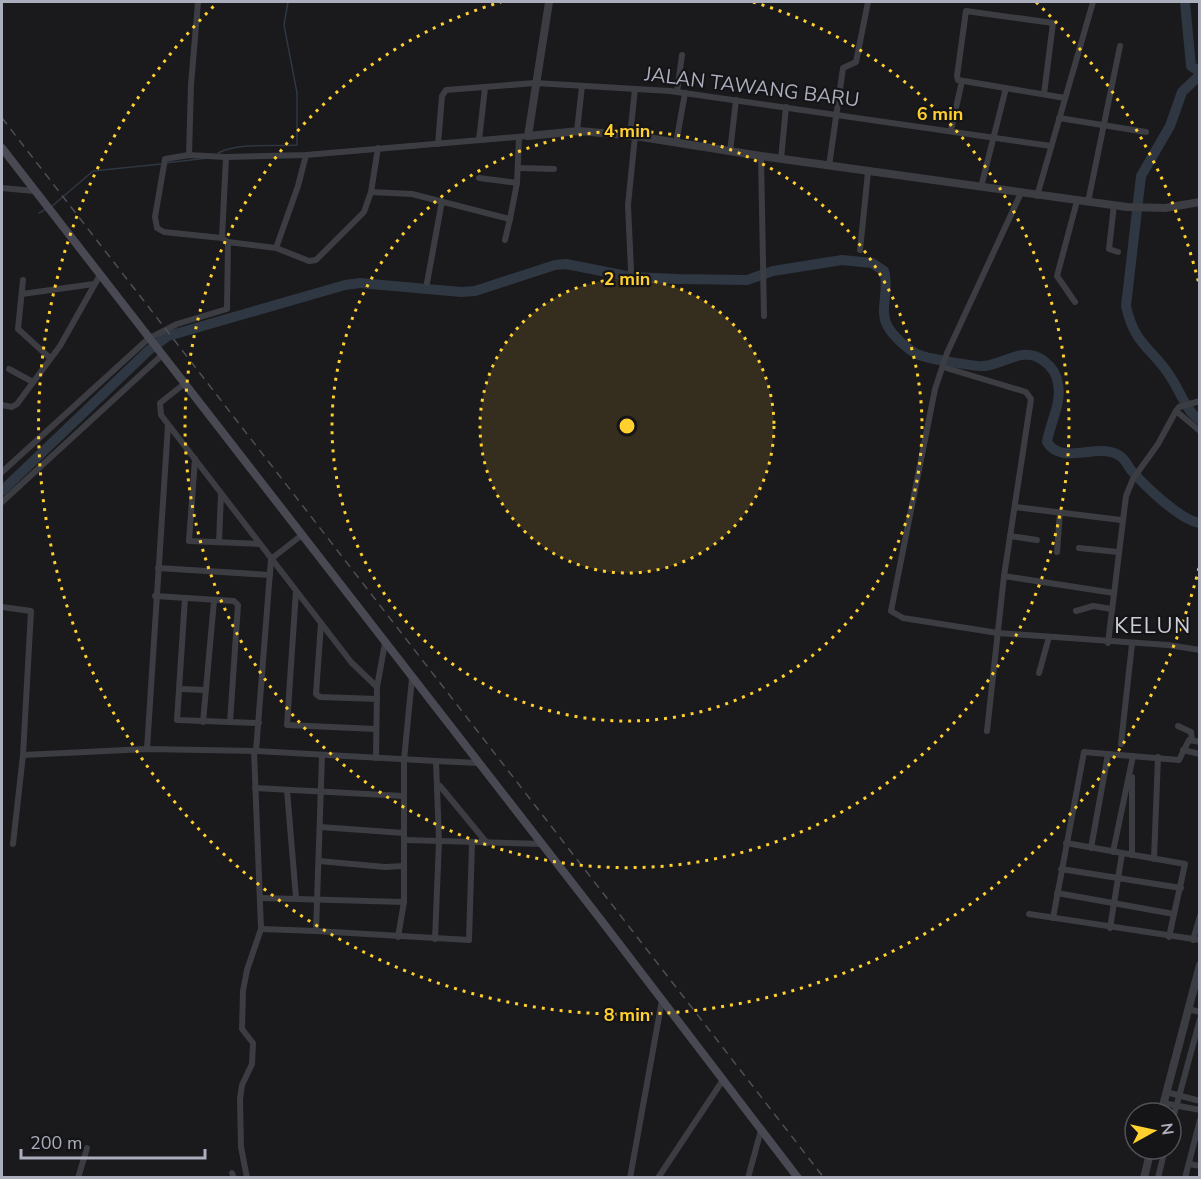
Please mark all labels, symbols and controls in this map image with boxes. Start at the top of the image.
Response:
street label: JALAN TAWANG BARU [642,60,861,114]
text: 6 min [917,102,963,126]
text: 4 min [604,119,650,143]
text: 2 min [604,267,650,291]
centre of rings [617,416,637,436]
district label: KELUN [1114,611,1192,641]
text: 8 min [604,1003,650,1027]
north arrow [1123,1101,1183,1161]
scale bar [21,1122,206,1160]
text: N [1155,1122,1179,1137]
text: 200 m [30,1131,82,1155]

